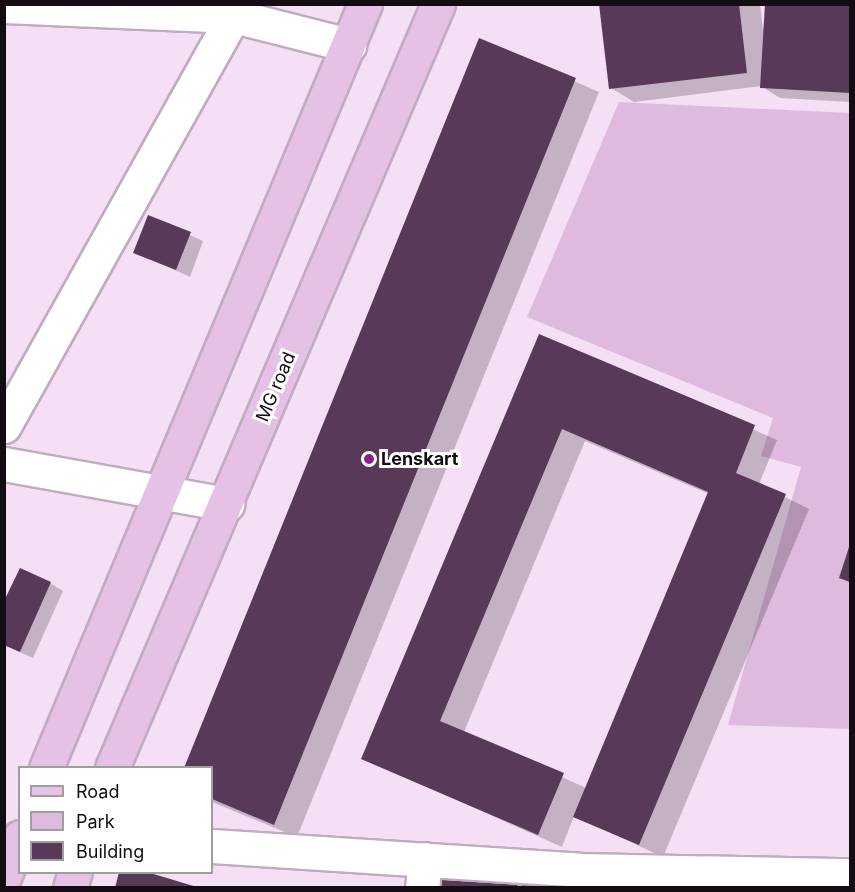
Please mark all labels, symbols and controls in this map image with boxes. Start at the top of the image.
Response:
street label: MG road [252,349,300,425]
place label: Lenskart [381,448,458,470]
marker: Lenskart [362,452,376,466]
legend [18,766,213,874]
text: Road [76,781,119,802]
text: Park [76,811,115,832]
text: Building [76,841,144,862]

